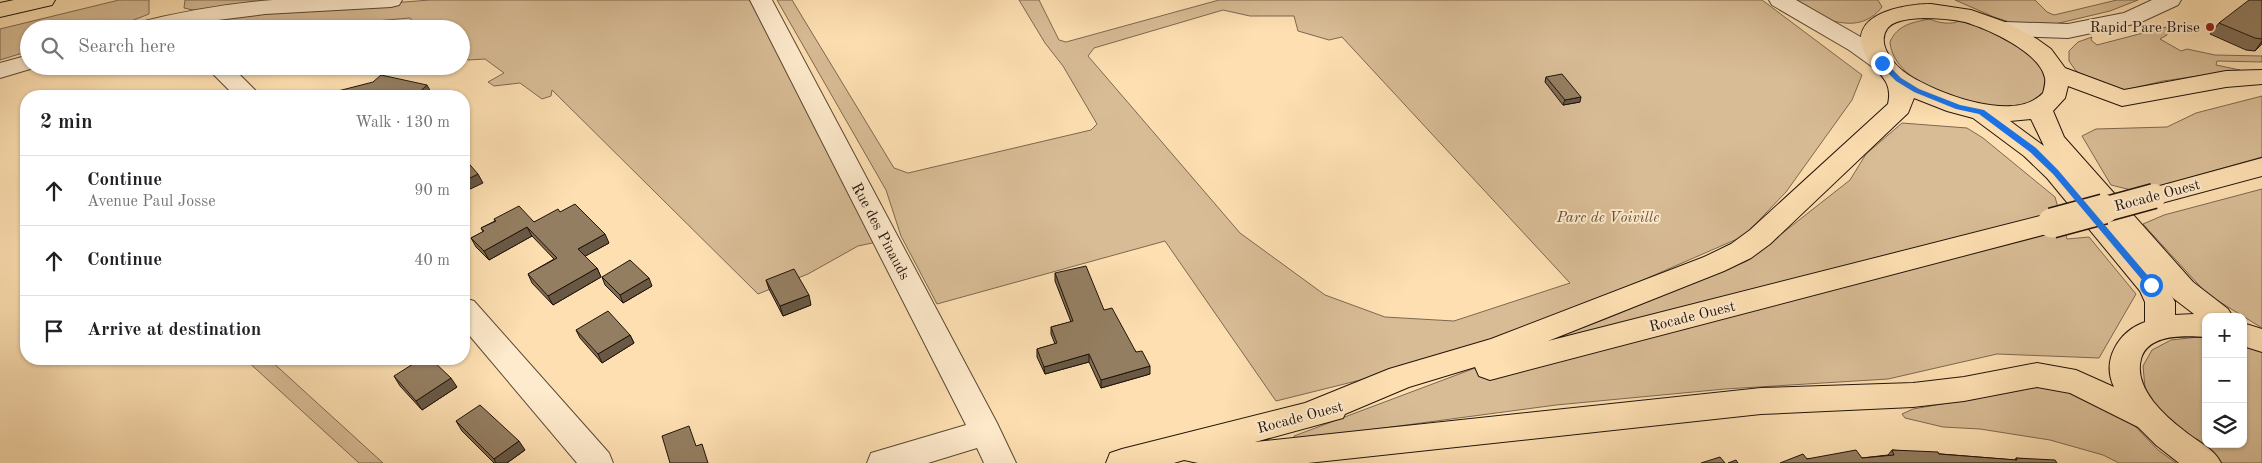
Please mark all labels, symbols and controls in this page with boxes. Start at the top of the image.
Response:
search box [20,20,470,75]
place label: Rapid Pare Brise [2090,21,2200,36]
marker: Rapid Pare Brise [2204,21,2216,33]
icon: search [38,34,66,62]
text: Search here [78,38,175,57]
route end [1871,52,1894,75]
text: 2 min [40,112,93,133]
text: Walk · 130 m [355,115,450,131]
text: Continue [87,171,162,190]
icon: ahead [40,177,68,205]
street label: Rocade Ouest [2113,178,2202,215]
street label: Rue des Pinauds [848,181,912,283]
text: 90 m [414,183,450,199]
text: Avenue Paul Josse [87,194,216,210]
park label: Parc de Voiville [1556,211,1659,226]
icon: ahead [40,247,68,275]
text: Continue [87,251,162,270]
text: 40 m [414,253,450,269]
route start [2140,274,2163,297]
street label: Rocade Ouest [1648,300,1737,335]
map controls [2202,313,2247,448]
button: + [2202,313,2247,358]
icon: arrive [40,317,68,345]
text: Arrive at destination [87,321,261,340]
button: − [2202,358,2247,403]
street label: Rocade Ouest [1256,400,1345,437]
button: layers [2202,403,2247,448]

